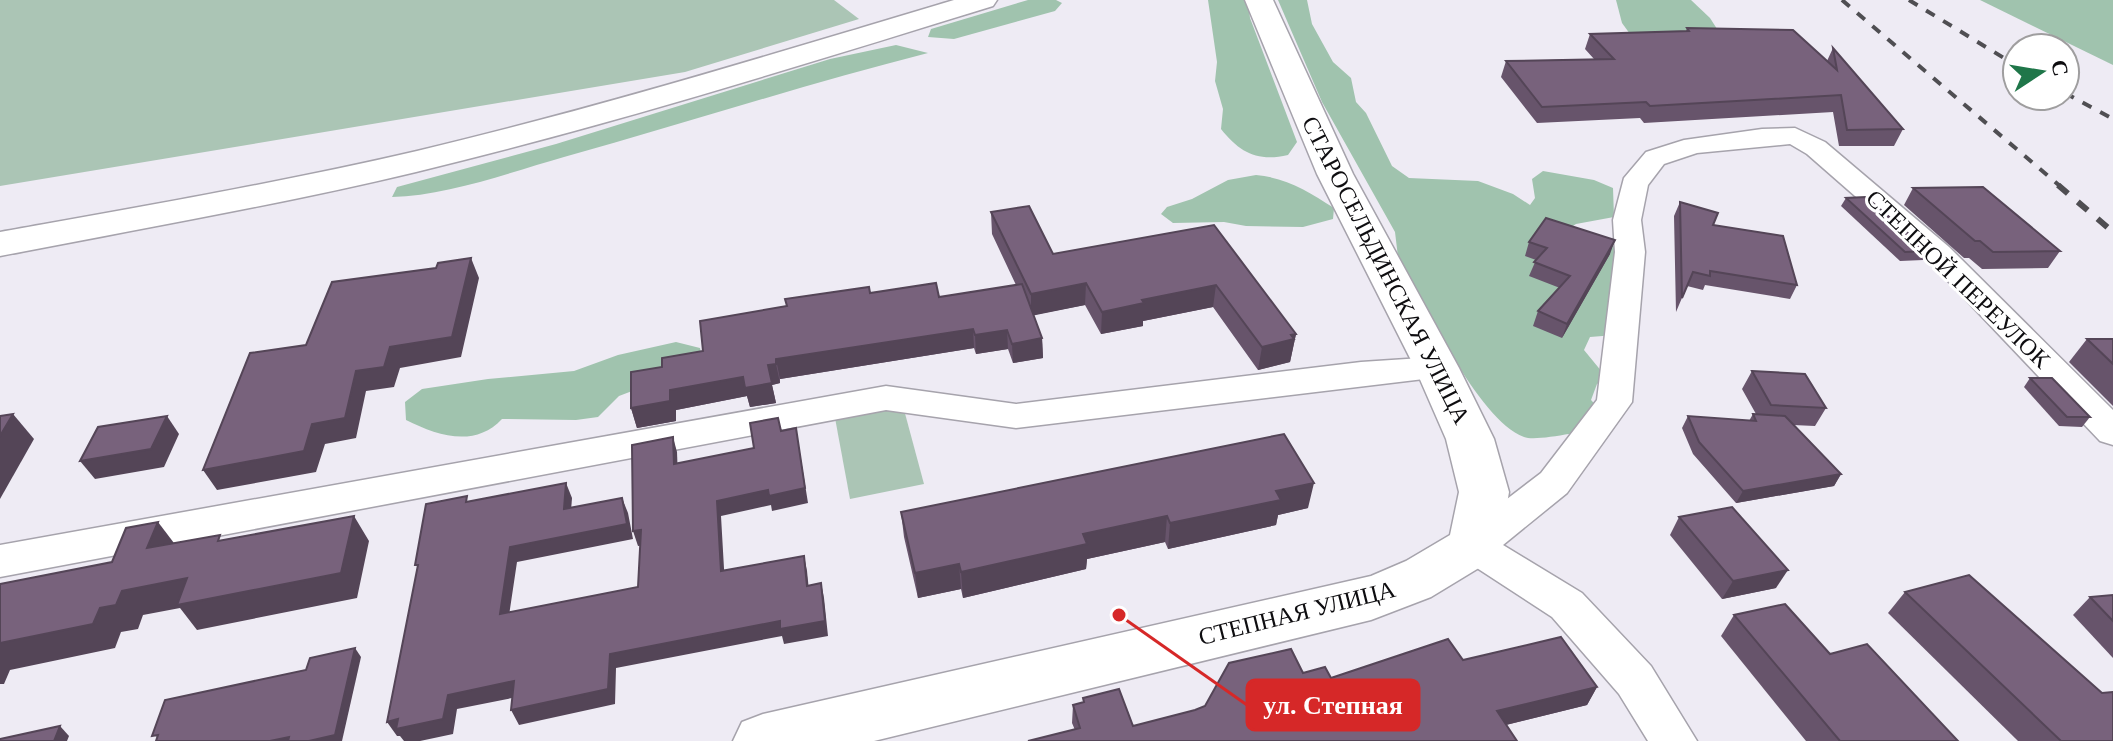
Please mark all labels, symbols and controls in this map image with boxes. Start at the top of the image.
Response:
north arrow [2001,32,2081,112]
text: С [2046,58,2074,78]
street label: СТАРОСЕЛЬДИНСКАЯ УЛИЦА [1297,112,1475,429]
street label: СТЕПНОЙ ПЕРЕУЛОК [1861,185,2056,374]
street label: СТЕПНАЯ УЛИЦА [1196,576,1399,650]
callout: ул. Степная [1247,680,1419,730]
text: ул. Степная [1263,691,1403,720]

